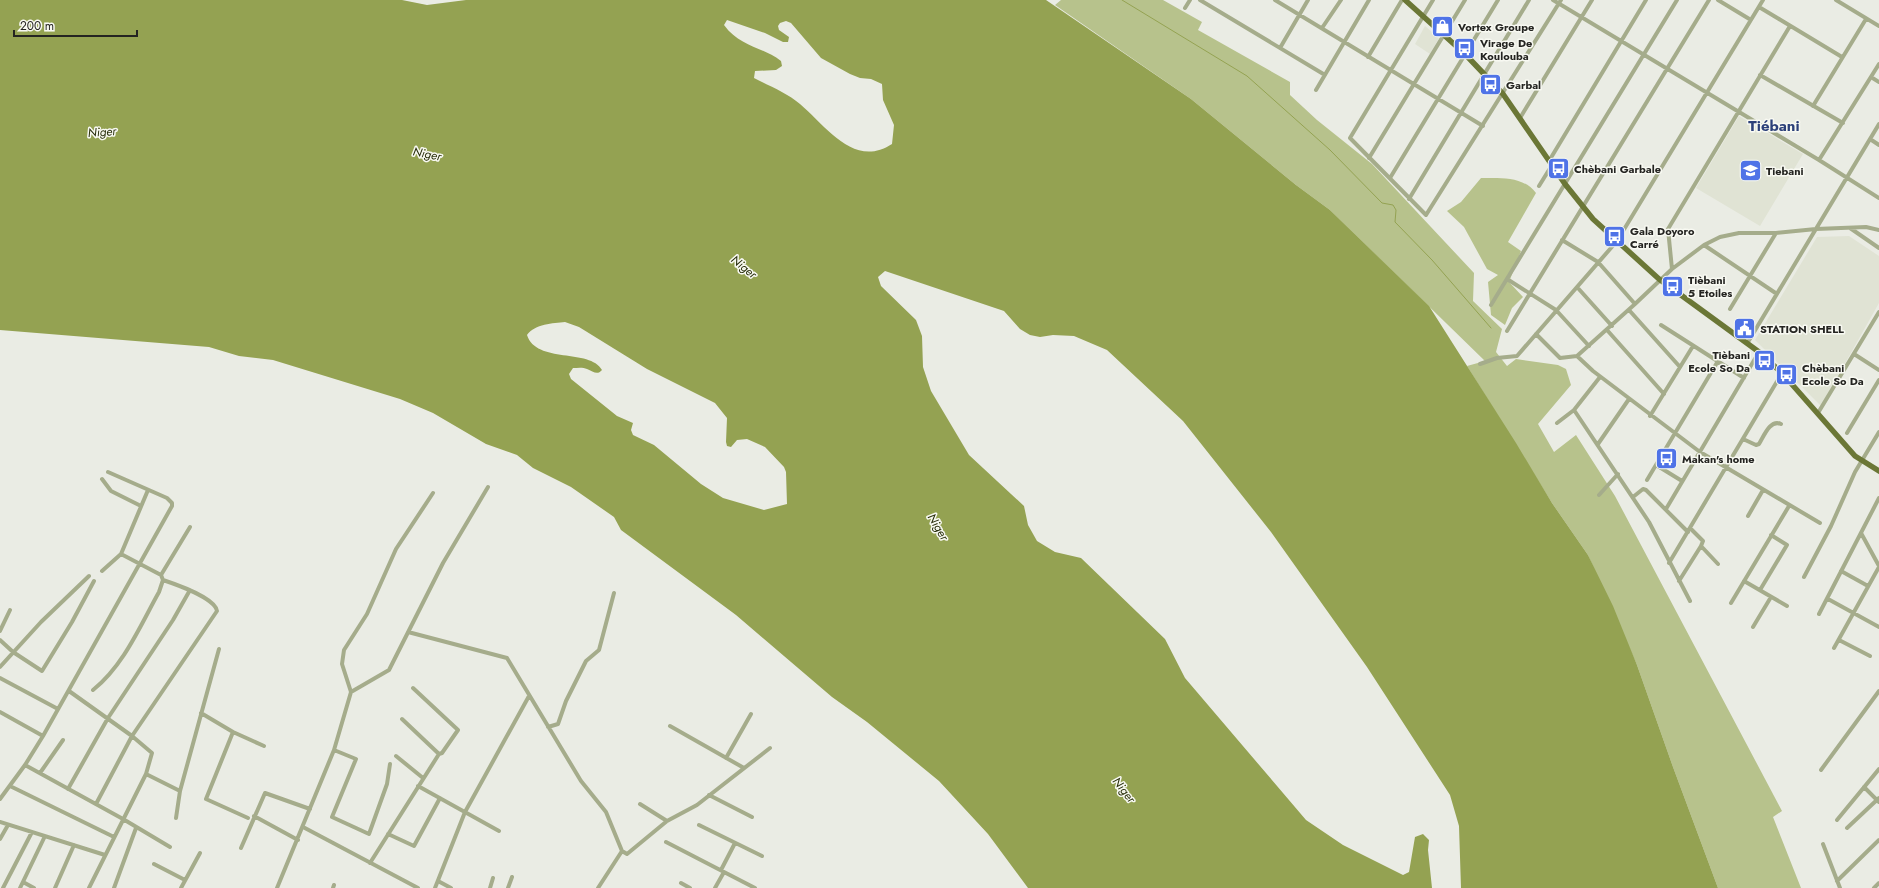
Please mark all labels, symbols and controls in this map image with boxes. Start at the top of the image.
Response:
scale bar [14,12,137,38]
shop icon: Vortex Groupe [1429,14,1455,40]
text: 200 m [20,17,54,35]
place label: Vortex Groupe [1457,19,1534,35]
place label: Virage De Koulouba [1479,35,1532,64]
bus stop icon: Virage De Koulouba [1451,36,1477,62]
bus stop icon: Garbal [1478,72,1504,98]
place label: Garbal [1506,77,1541,93]
district label: Tiébani [1748,115,1800,137]
water label: Niger [87,122,118,142]
water label: Niger [411,142,444,166]
bus stop icon: Chèbani Garbale [1545,156,1571,182]
school or university icon: Tiebani [1737,158,1763,184]
place label: Chèbani Garbale [1574,161,1661,177]
place label: Tiebani [1766,163,1804,179]
place label: Gala Doyoro Carré [1630,223,1695,252]
bus stop icon: Gala Doyoro Carré [1601,224,1627,250]
water label: Niger [727,251,762,284]
place label: Tièbani 5 Etoiles [1688,272,1732,301]
bus stop icon: Tièbani 5 Etoiles [1660,273,1686,299]
public building icon: STATION SHELL [1732,316,1758,342]
place label: STATION SHELL [1760,321,1844,337]
place label: Tièbani Ecole So Da [1688,347,1750,376]
bus stop icon: Tièbani Ecole So Da [1752,348,1778,374]
place label: Chèbani Ecole So Da [1802,360,1864,389]
bus stop icon: Chèbani Ecole So Da [1773,361,1799,387]
bus stop icon: Makan's home [1654,446,1680,472]
place label: Makan's home [1682,451,1755,467]
water label: Niger [923,510,954,545]
water label: Niger [1108,773,1141,808]

